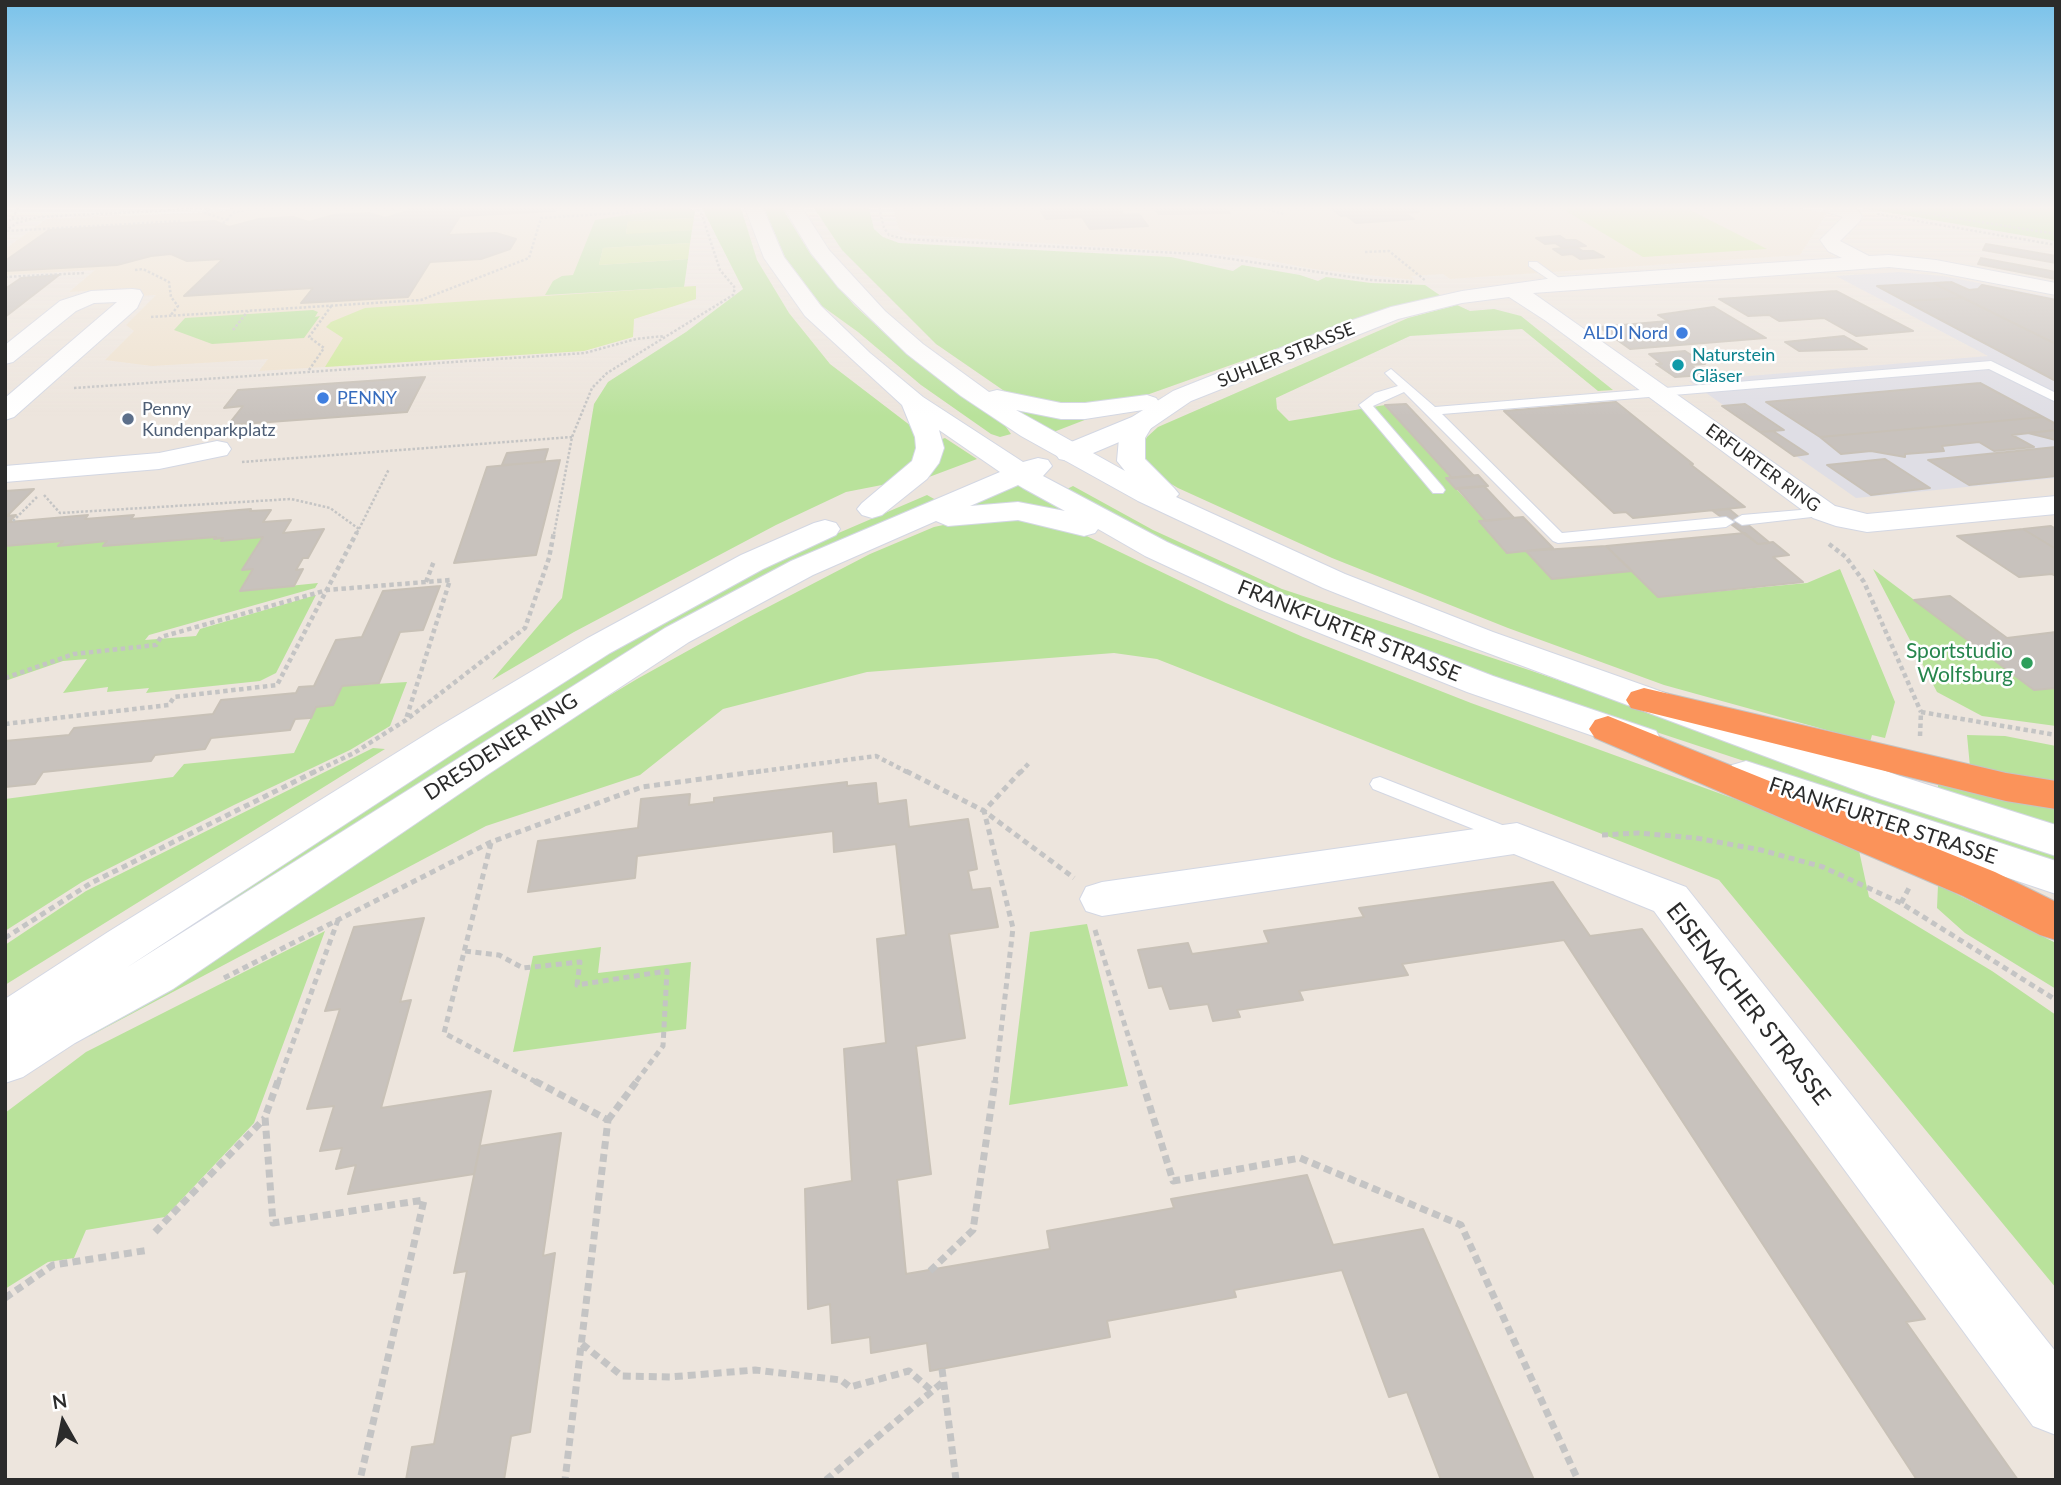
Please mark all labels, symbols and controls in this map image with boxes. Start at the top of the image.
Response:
street label: SUHLER STRASSE [1214,318,1358,392]
place label: ALDI Nord [1583,322,1668,344]
marker: ALDI Nord [1674,325,1690,341]
place label: Naturstein Gläser [1692,344,1775,386]
marker: Naturstein Gläser [1670,357,1686,373]
place label: PENNY [337,387,397,409]
marker: PENNY [315,390,331,406]
place label: Penny Kundenparkplatz [142,398,276,440]
marker: Penny Kundenparkplatz [120,411,136,427]
street label: ERFURTER RING [1702,419,1824,517]
street label: FRANKFURTER STRASSE [1234,575,1464,687]
place label: Sportstudio Wolfsburg [1906,638,2013,688]
marker: Sportstudio Wolfsburg [2019,655,2035,671]
street label: DRESDENER RING [420,688,582,806]
street label: FRANKFURTER STRASSE [1766,772,2000,870]
street label: EISENACHER STRASSE [1660,897,1836,1111]
north arrow [28,1387,98,1457]
text: N [51,1388,69,1413]

